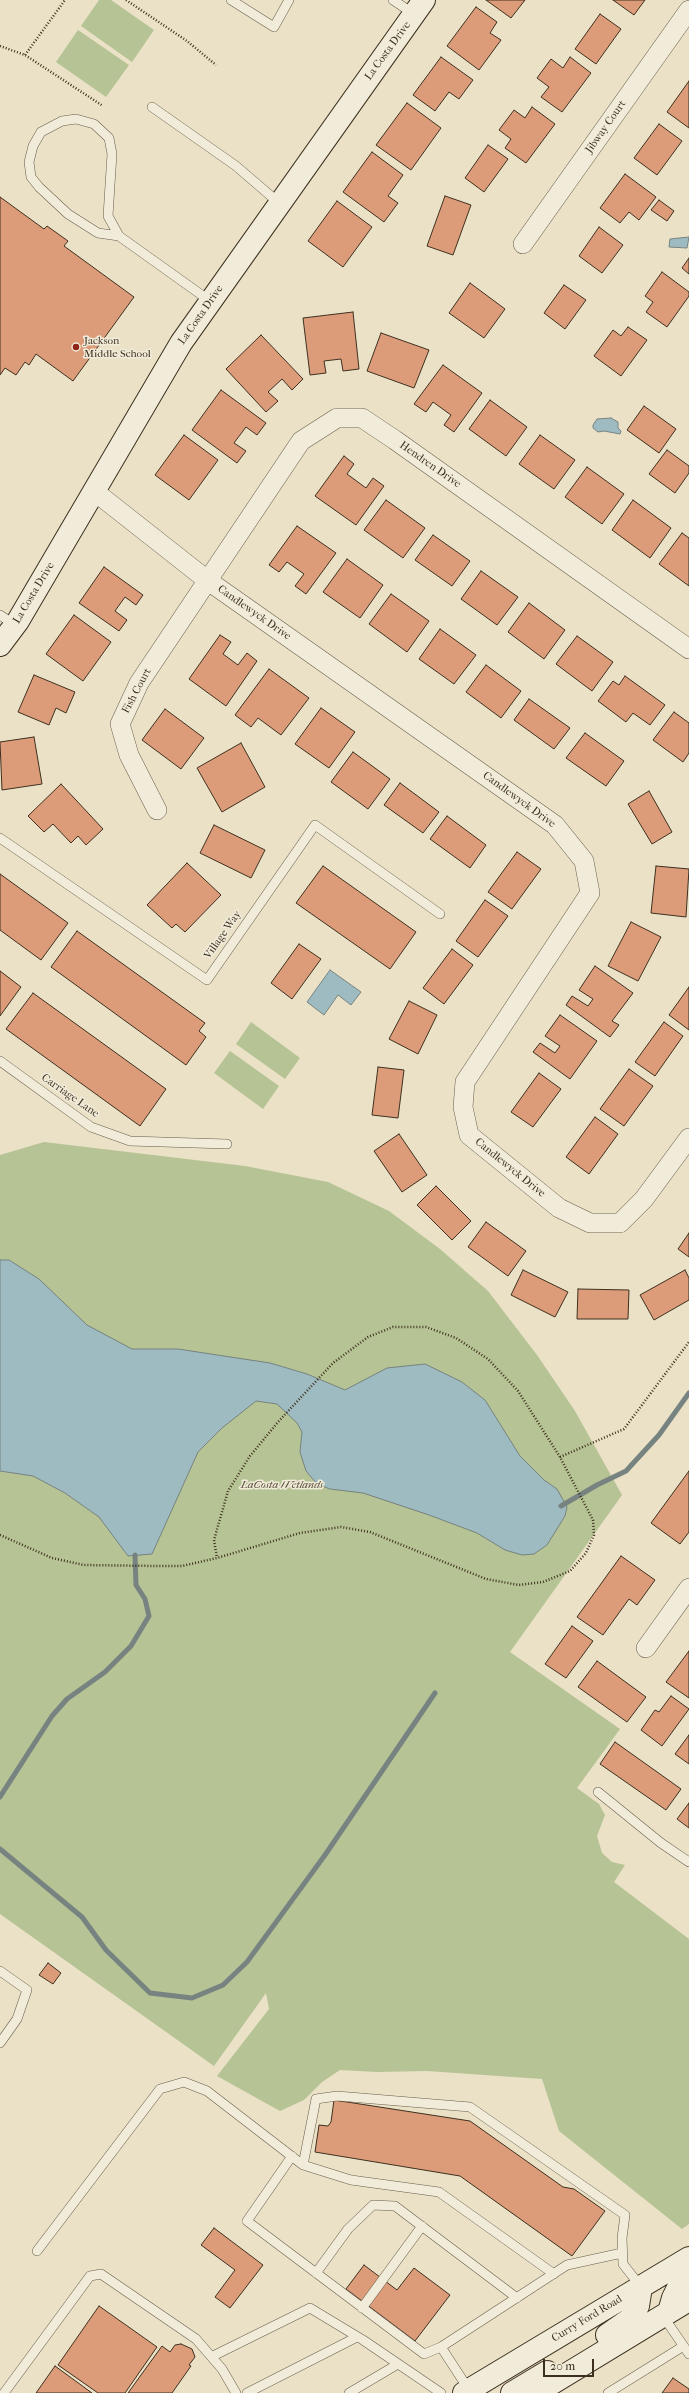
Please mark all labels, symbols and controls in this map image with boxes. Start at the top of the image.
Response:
street label: La Costa Drive [362,19,414,83]
street label: Jibway Court [583,98,629,156]
street label: La Costa Drive [176,283,226,347]
place label: Jackson Middle School [84,334,151,360]
marker: Jackson Middle School [71,342,81,352]
street label: Hendren Drive [397,439,463,491]
street label: La Costa Drive [10,560,58,626]
street label: Candlewyck Drive [215,583,293,643]
street label: Fish Court [120,666,154,716]
street label: Candlewyck Drive [480,769,558,831]
street label: Village Way [202,908,244,962]
street label: Carriage Lane [39,1071,101,1121]
street label: Candlewyck Drive [472,1136,548,1200]
park label: LaCosta Wetlands [241,1478,323,1492]
street label: Curry Ford Road [549,2293,625,2345]
scale bar [545,2351,596,2377]
text: 20 m [550,2359,575,2373]

